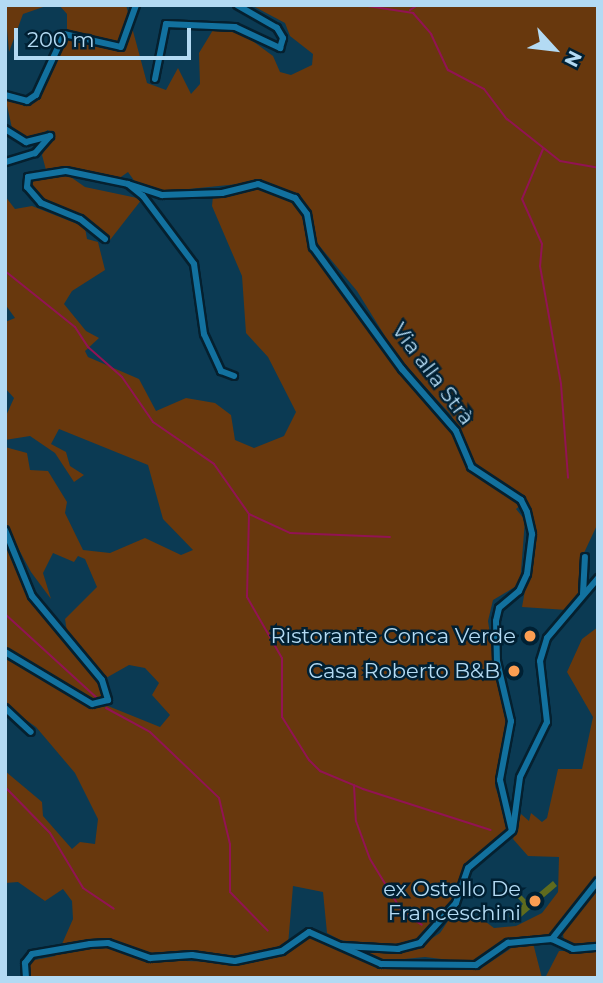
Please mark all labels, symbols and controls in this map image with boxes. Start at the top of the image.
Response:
scale bar [18,14,194,58]
north arrow [519,14,589,84]
text: 200 m [27,27,94,52]
text: N [559,47,587,71]
street label: Via alla Strà [387,318,479,430]
place label: Ristorante Conca Verde [270,623,516,649]
marker: Ristorante Conca Verde [522,628,538,644]
place label: Casa Roberto B&B [308,658,500,684]
marker: Casa Roberto B&B [506,663,522,679]
place label: ex Ostello De Franceschini [383,876,521,926]
marker: ex Ostello De Franceschini [527,893,543,909]

